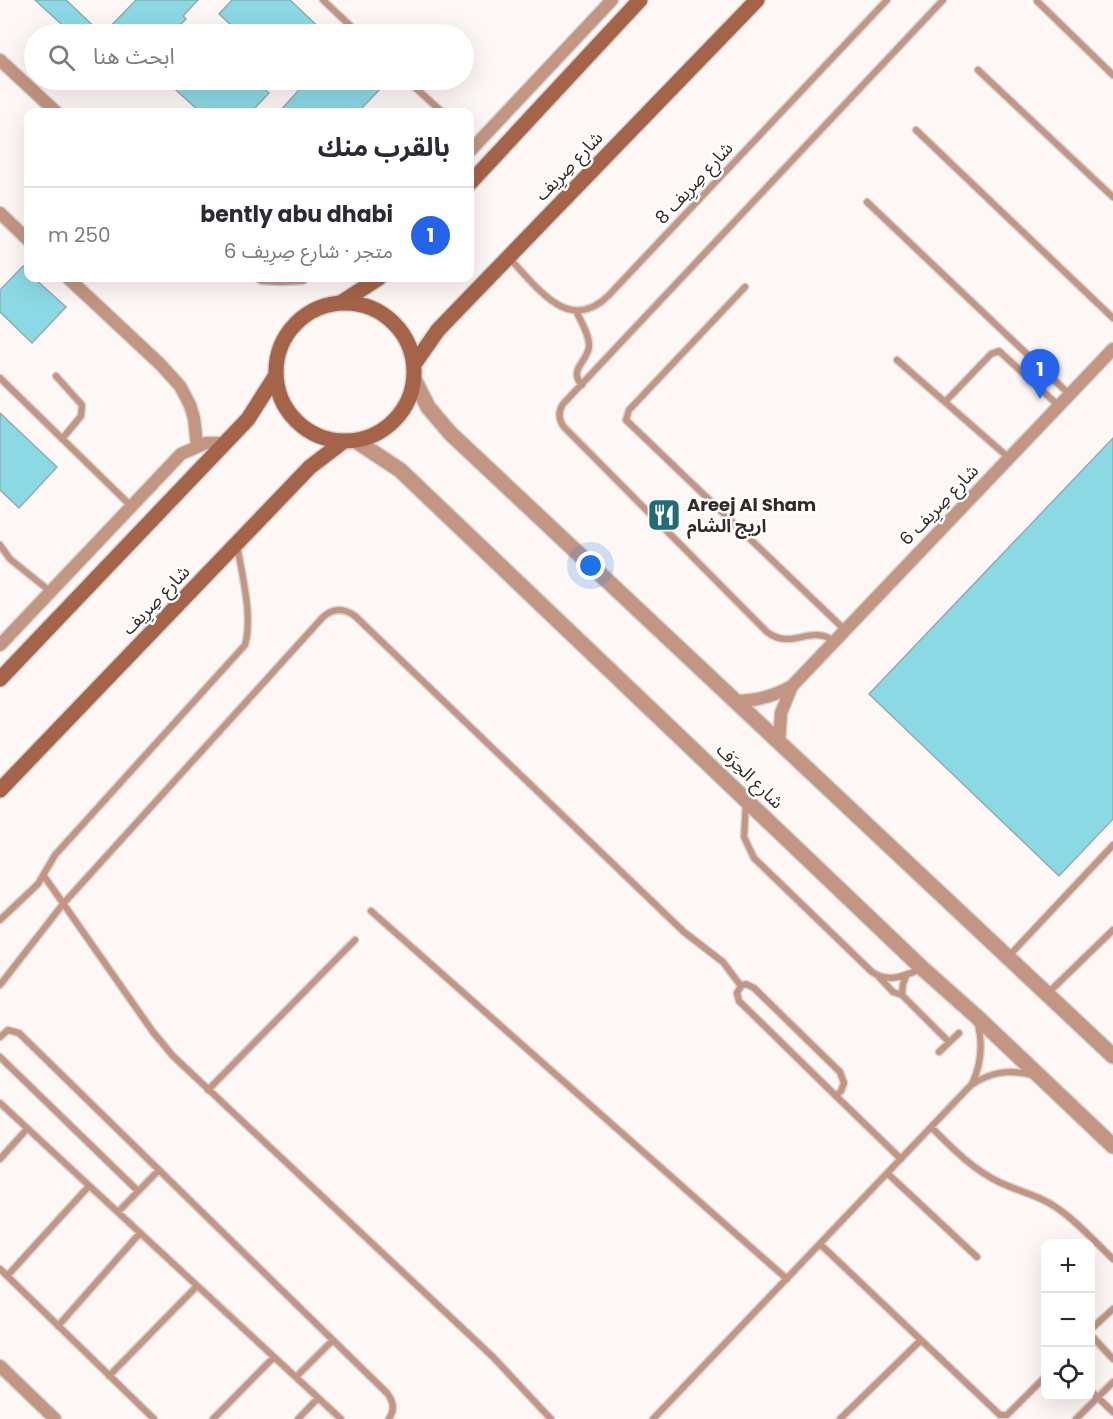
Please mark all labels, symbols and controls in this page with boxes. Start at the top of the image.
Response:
search box [24,24,474,90]
icon: search [45,41,78,74]
text: ابحث هنا [93,41,175,72]
street label: شارع صِرِيف [529,125,610,207]
text: بالقرب منك [318,129,450,165]
street label: شارع صِرِيف 8 [649,136,740,231]
text: bently abu dhabi [200,199,393,230]
text: 250 m [48,221,111,249]
text: 1 [427,221,434,249]
text: متجر · شارع صِرِيف 6 [224,237,393,265]
pin: 1 [1020,350,1060,399]
street label: شارع صِرِيف 6 [893,459,985,552]
place label: Areej Al Sham اريج الشام [687,492,816,539]
restaurant icon: Areej Al Sham اريج الشام [646,497,682,533]
your location [576,551,605,580]
street label: شارع صِرِيف [116,559,197,641]
street label: شارع الحِرَف [710,737,789,815]
map controls [1041,1239,1095,1401]
button: + [1041,1239,1095,1293]
button: − [1041,1293,1095,1347]
button: locate [1041,1347,1095,1401]

